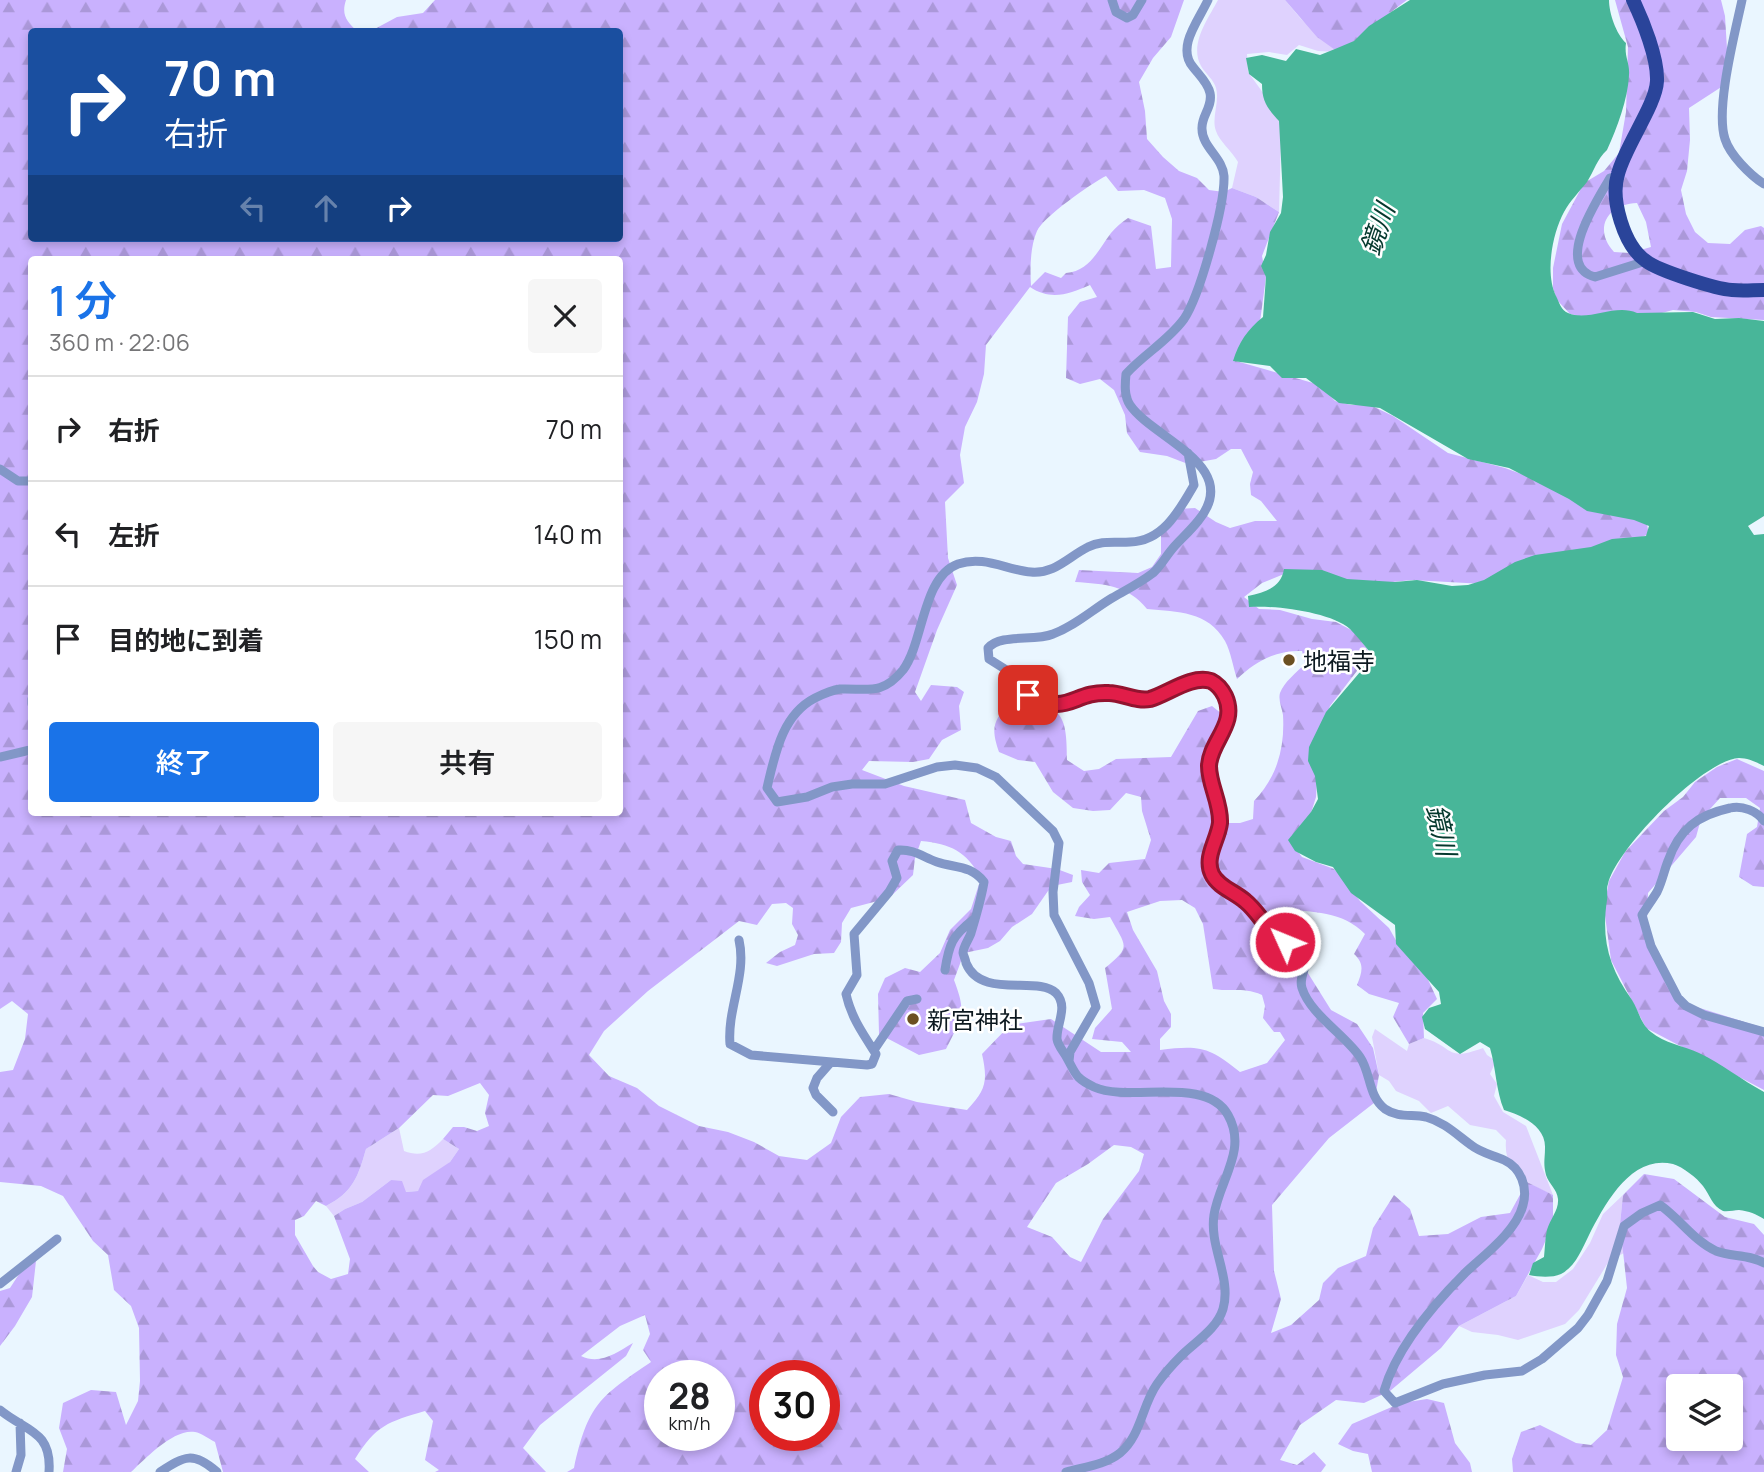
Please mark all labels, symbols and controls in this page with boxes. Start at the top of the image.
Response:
text: 70 m [164,44,276,111]
icon: right [49,56,140,147]
text: 右折 [164,111,228,155]
icon: left [234,189,272,227]
icon: ahead [307,189,345,227]
icon: right [380,189,418,227]
water label: 鏡川 [1352,196,1403,259]
text: 1 分 [49,271,117,329]
button: close [528,279,602,353]
text: 360 m · 22:06 [49,326,190,358]
icon: right [49,410,87,448]
text: 70 m [546,411,602,447]
text: 右折 [108,412,160,448]
icon: left [49,515,87,553]
text: 140 m [533,516,602,552]
text: 左折 [108,517,160,553]
icon: arrive [49,620,87,658]
text: 150 m [534,621,602,657]
text: 目的地に到着 [108,622,264,658]
place label: 地福寺 [1303,644,1375,677]
marker: 地福寺 [1281,652,1297,668]
pin [998,665,1058,725]
icon: arrive [1009,676,1047,714]
button: 終了 [49,722,319,802]
button: 共有 [333,722,602,802]
water label: 鏡川 [1419,801,1466,862]
position arrow [1248,905,1322,979]
place label: 新宮神社 [927,1003,1023,1036]
marker: 新宮神社 [905,1011,921,1027]
speed limit sign: 30 [749,1360,840,1451]
text: 28 [668,1372,711,1420]
map controls [1666,1374,1743,1451]
button: layers [1666,1374,1743,1451]
text: km/h [669,1411,710,1435]

